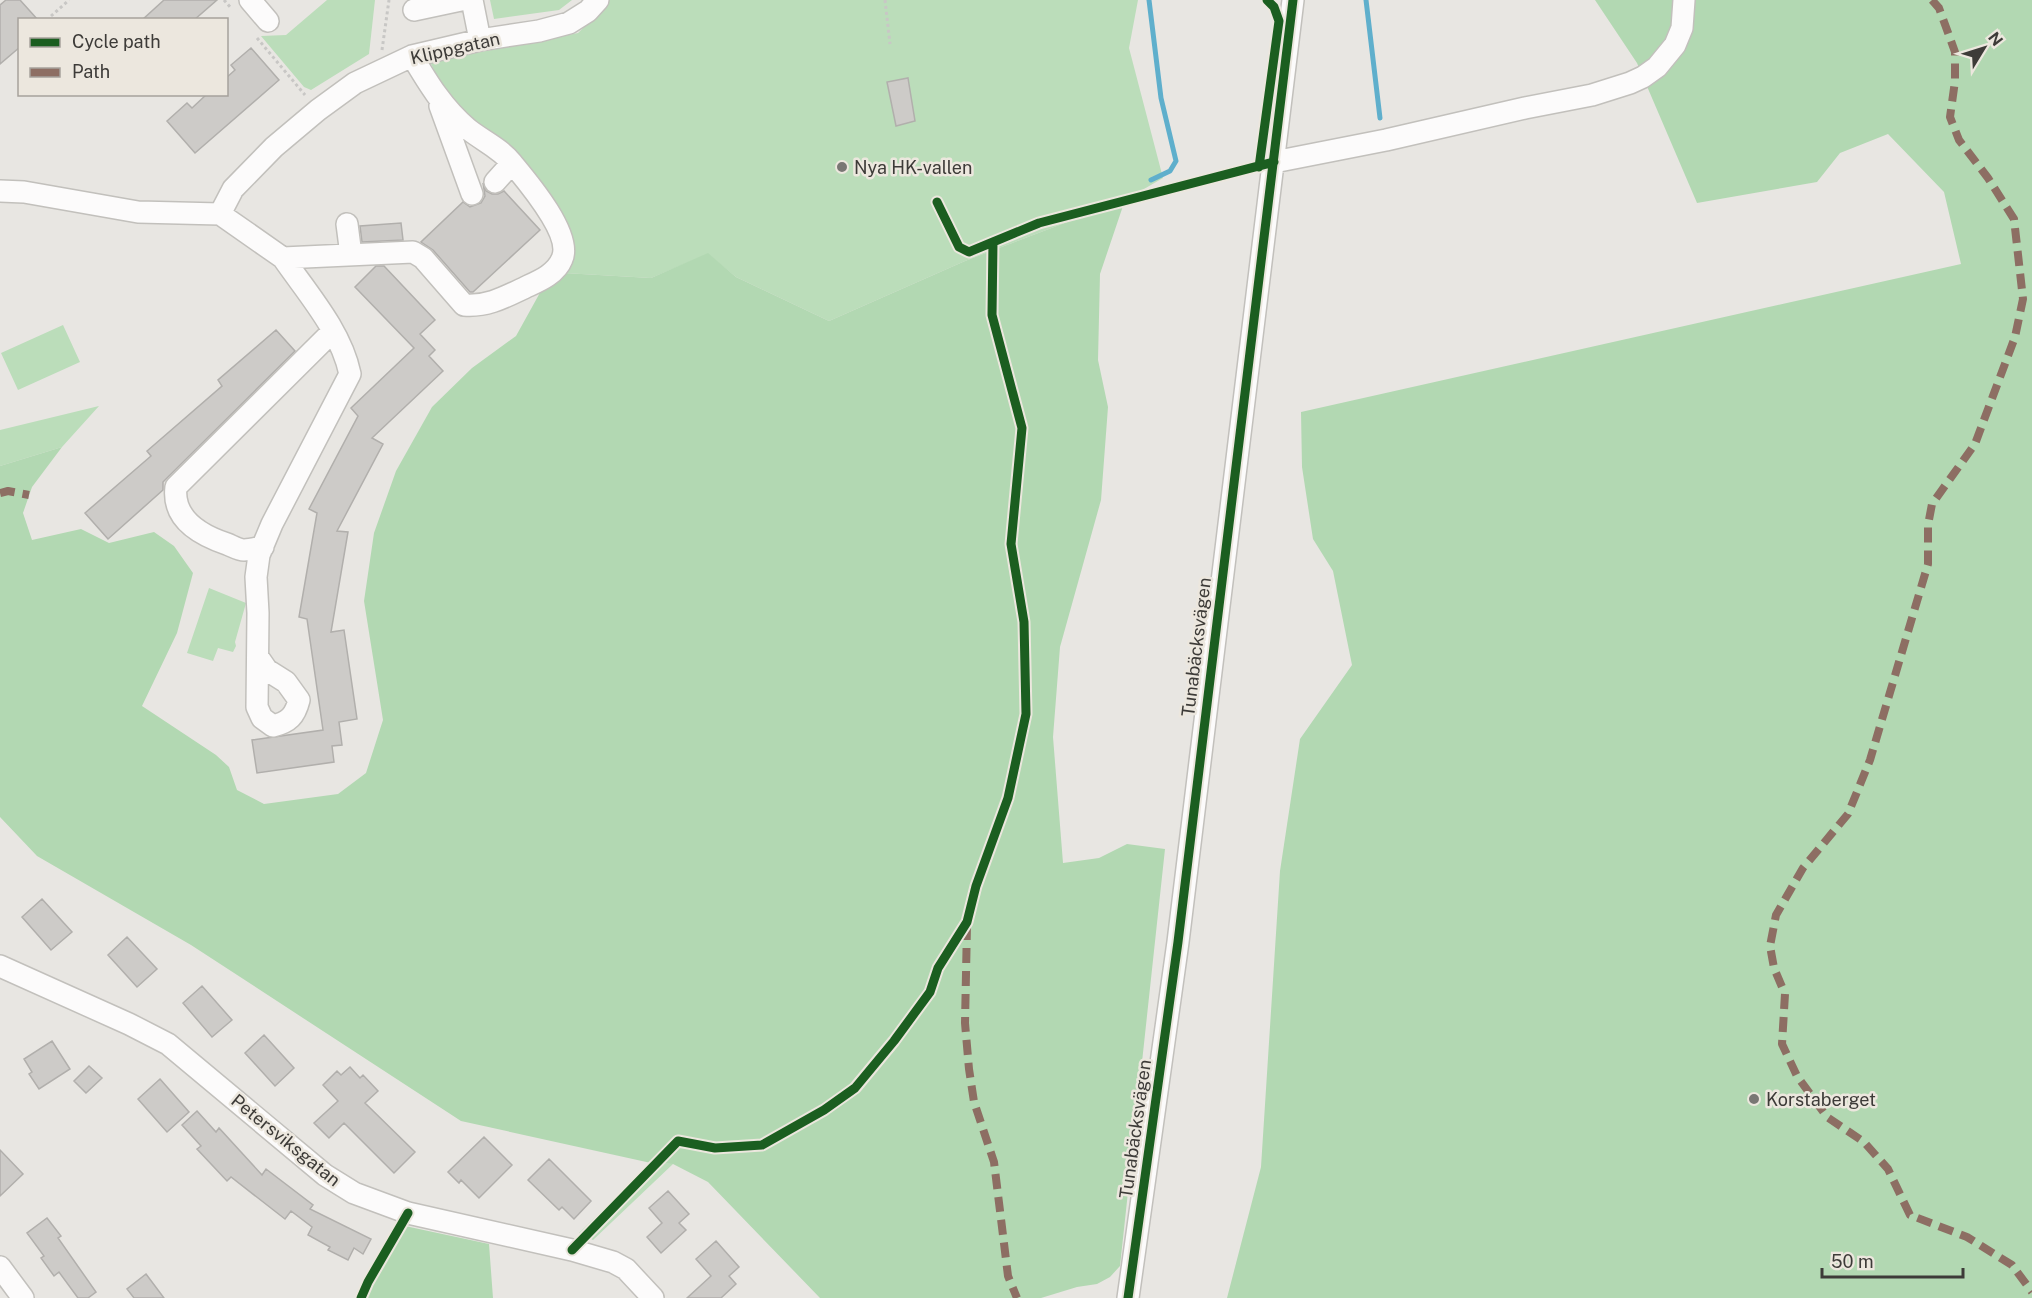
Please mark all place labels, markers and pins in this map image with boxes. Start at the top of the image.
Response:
place label: Nya HK-vallen [854,157,972,178]
marker: Nya HK-vallen [835,160,849,174]
place label: Korstaberget [1766,1089,1876,1110]
marker: Korstaberget [1747,1092,1761,1106]

